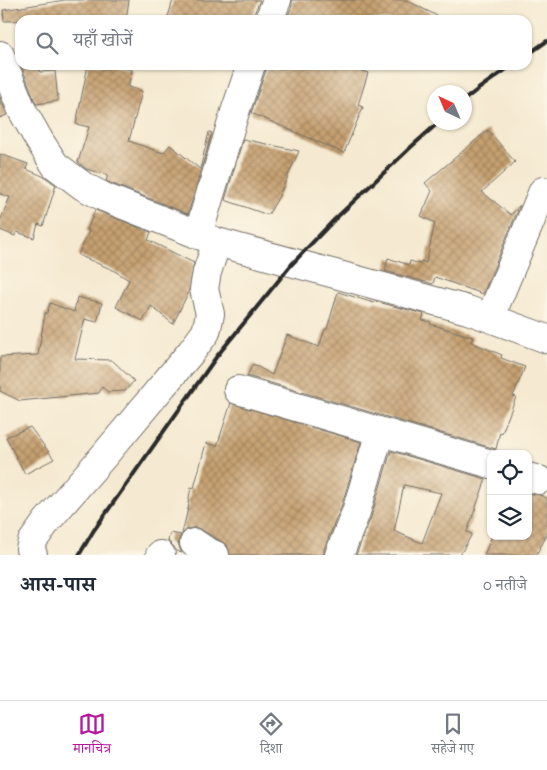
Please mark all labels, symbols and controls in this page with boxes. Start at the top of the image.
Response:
search box [15,15,532,70]
text: यहाँ खोजें [73,28,133,51]
icon: search [33,29,61,57]
north arrow [427,85,472,130]
map controls [487,450,532,540]
button: locate [487,450,532,495]
button: layers [487,495,532,540]
text: आस-पास [20,571,95,597]
text: 0 नतीजे [483,575,527,594]
tab: मानचित्र [73,710,111,762]
tab: दिशा [257,710,285,762]
tab: सहेजे गए [431,710,474,762]

